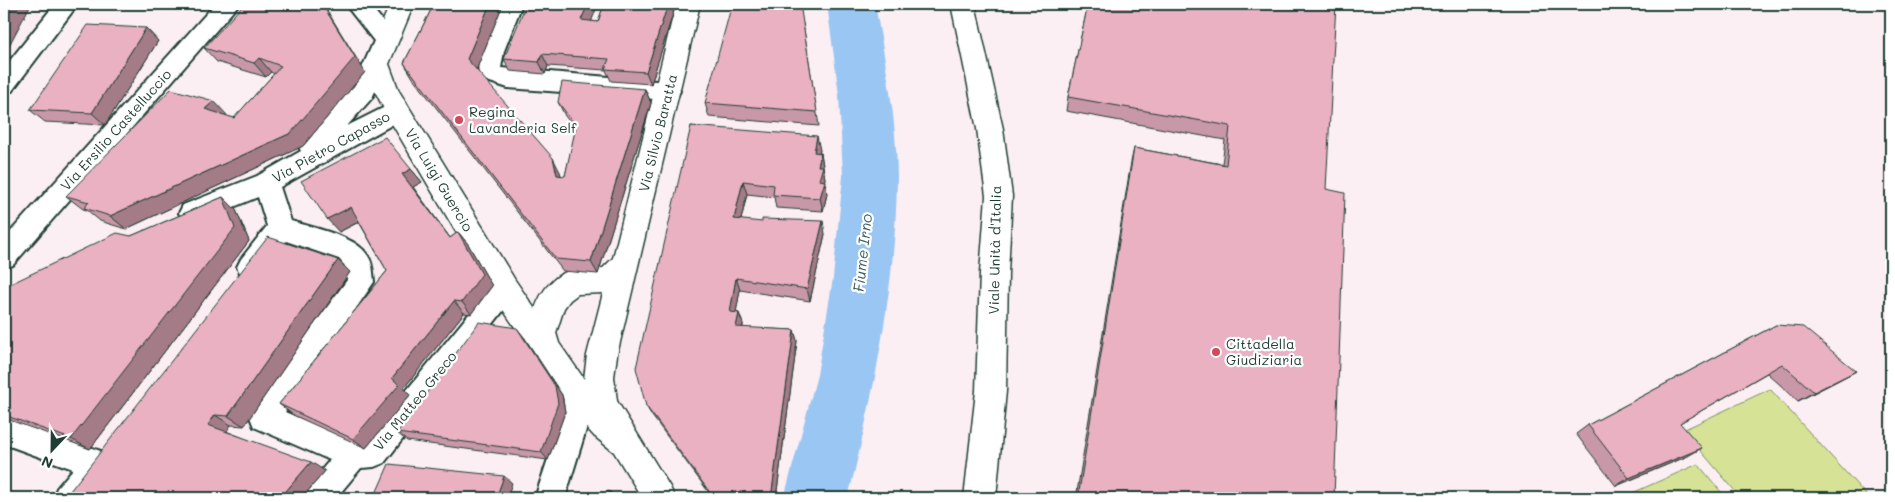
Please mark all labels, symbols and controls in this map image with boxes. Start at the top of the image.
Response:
street label: Via Ersilio Castelluccio [56,65,175,194]
street label: Via Silvio Baratta [634,72,681,194]
place label: Regina Lavanderia Self [469,102,577,137]
street label: Via Pietro Capasso [268,106,393,187]
marker: Regina Lavanderia Self [453,114,465,126]
street label: Via Luigi Guercio [401,125,478,235]
street label: Viale Unità d'Italia [984,185,1005,315]
water label: Fiume Irno [848,213,876,293]
place label: Cittadella Giudiziaria [1226,334,1302,369]
marker: Cittadella Giudiziaria [1210,346,1222,358]
street label: Via Matteo Greco [369,347,461,454]
north arrow [28,424,78,474]
text: N [38,452,55,473]

